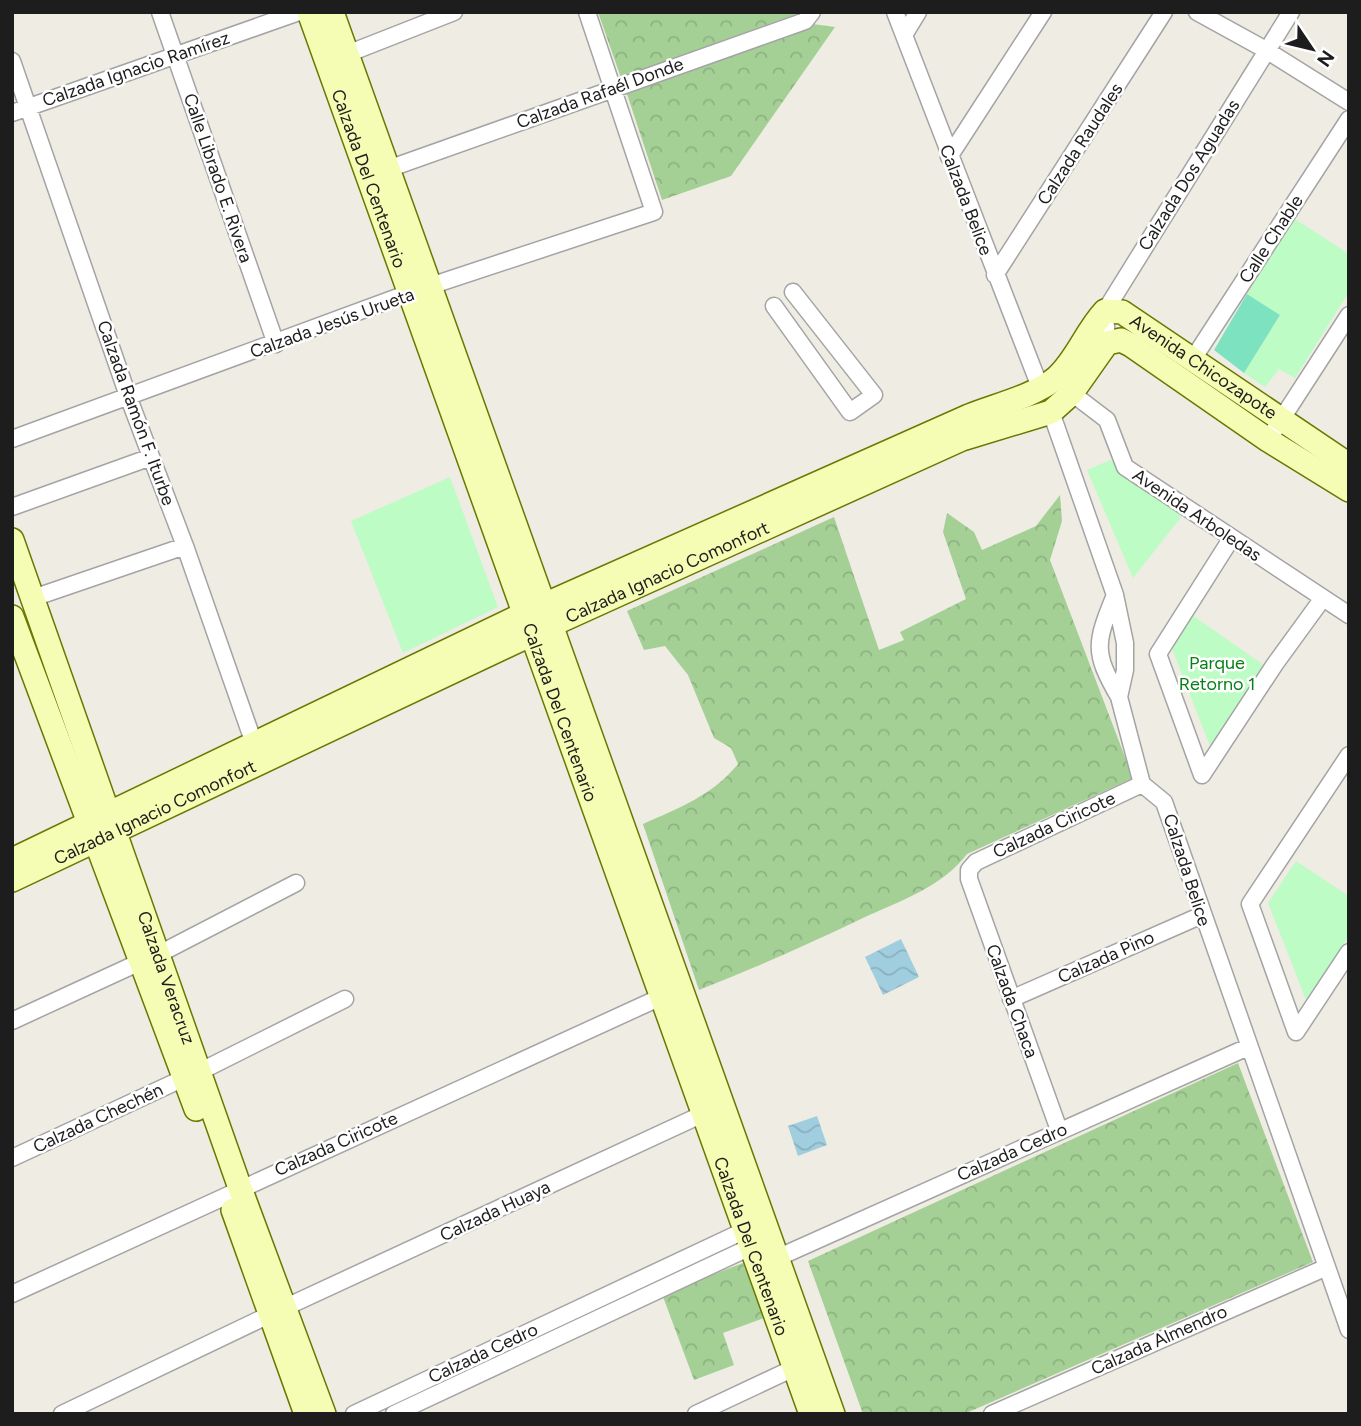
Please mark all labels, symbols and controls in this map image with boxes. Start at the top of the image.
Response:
north arrow [1277,14,1347,84]
street label: Calzada Ignacio Ramírez [40,27,233,111]
text: N [1312,46,1339,71]
street label: Calzada Rafaél Donde [514,53,687,133]
street label: Calzada Raudales [1032,79,1128,209]
street label: Calzada Del Centenario [327,86,411,271]
street label: Calle Librado E. Rivera [179,90,257,266]
street label: Calzada Dos Aguadas [1134,95,1244,255]
street label: Calzada Belice [935,142,997,259]
street label: Calle Chable [1234,191,1308,287]
street label: Calzada Jesús Urueta [247,283,417,363]
street label: Avenida Chicozapote [1126,310,1281,424]
street label: Calzada Ramón F. Iturbe [92,318,180,509]
street label: Avenida Arboledas [1128,464,1266,566]
street label: Calzada Ignacio Comonfort [562,517,773,628]
street label: Calzada Del Centenario [518,620,602,805]
park label: Parque Retorno 1 [1179,652,1255,695]
street label: Calzada Ignacio Comonfort [50,755,260,870]
street label: Calzada Ciricote [989,787,1119,863]
street label: Calzada Belice [1158,811,1216,929]
street label: Calzada Veracruz [132,908,200,1048]
street label: Calzada Pino [1054,926,1158,988]
street label: Calzada Chaca [981,941,1043,1061]
street label: Calzada Chechén [30,1078,166,1158]
street label: Calzada Ciricote [271,1107,401,1181]
street label: Calzada Cedro [954,1118,1070,1186]
street label: Calzada Del Centenario [709,1154,793,1339]
street label: Calzada Huaya [436,1176,554,1246]
street label: Calzada Almendro [1088,1300,1230,1380]
street label: Calzada Cedro [425,1318,541,1388]

